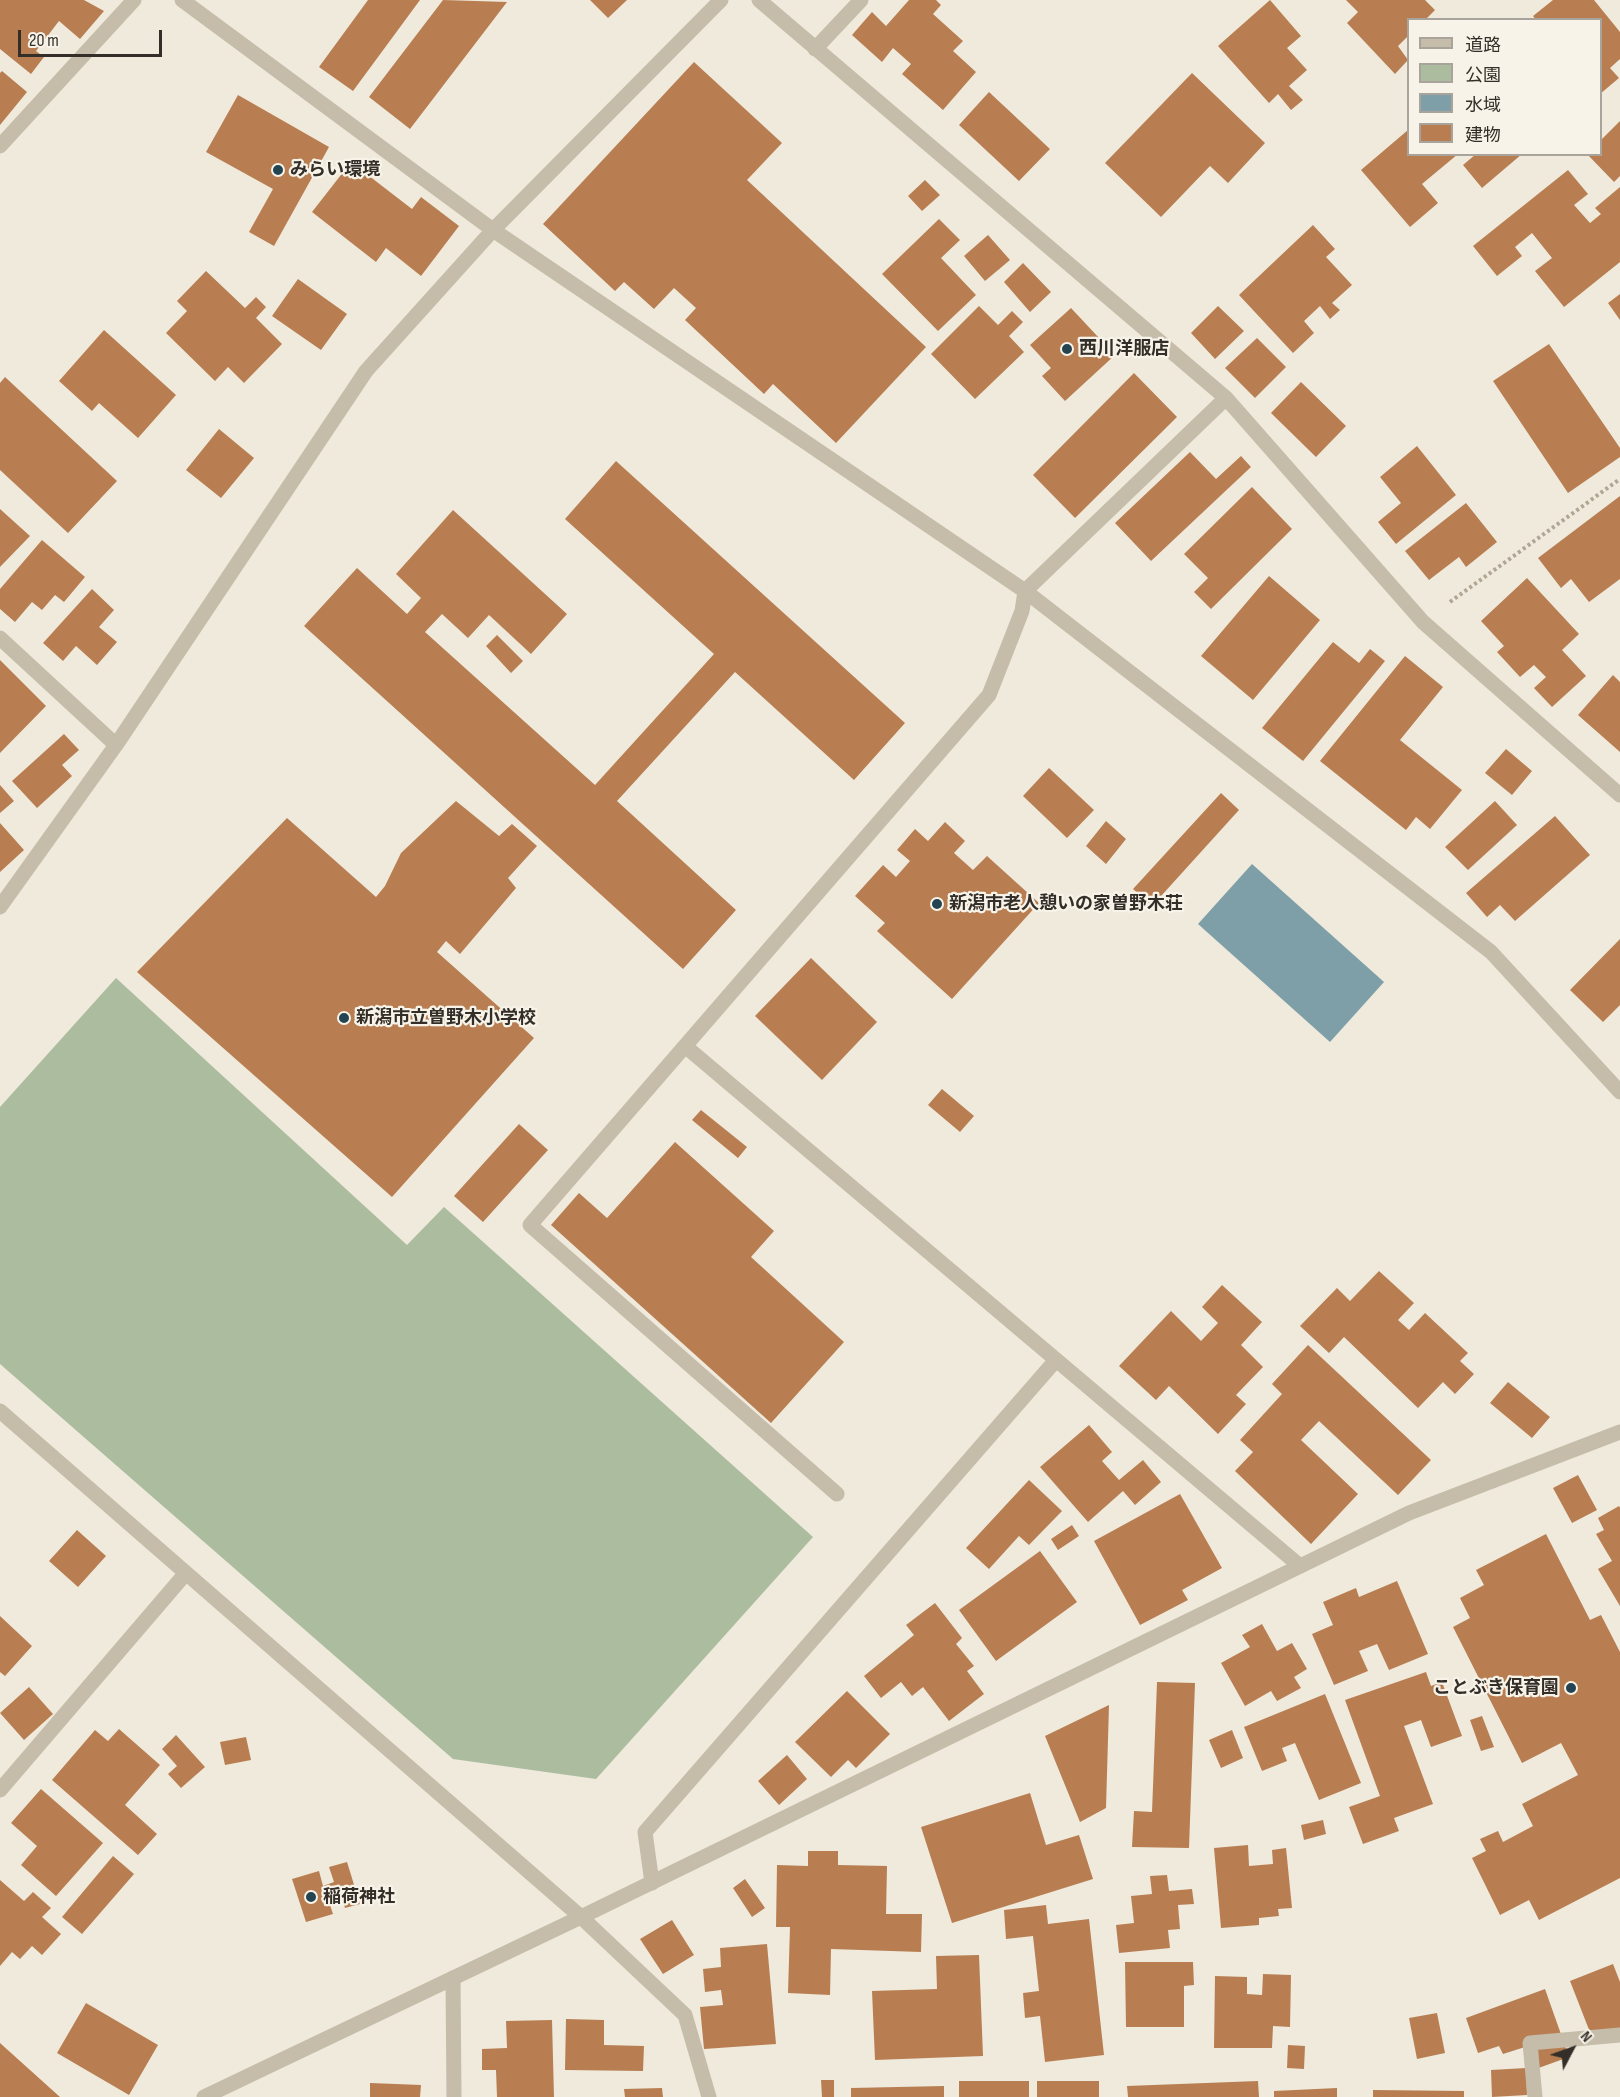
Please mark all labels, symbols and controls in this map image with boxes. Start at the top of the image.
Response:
scale bar [21,18,165,56]
legend [1407,18,1602,156]
text: 20 m [29,30,59,51]
text: 道路 [1465,35,1501,56]
text: 公園 [1465,65,1501,86]
text: 水域 [1465,95,1501,116]
text: 建物 [1465,125,1501,146]
place label: みらい環境 [290,159,380,181]
marker: みらい環境 [271,163,285,177]
place label: 西川洋服店 [1079,338,1169,360]
marker: 西川洋服店 [1060,342,1074,356]
place label: 新潟市老人憩いの家曽野木荘 [949,893,1183,915]
marker: 新潟市老人憩いの家曽野木荘 [930,897,944,911]
place label: 新潟市立曽野木小学校 [356,1007,536,1029]
marker: 新潟市立曽野木小学校 [337,1011,351,1025]
place label: ことぶき保育園 [1433,1677,1559,1699]
marker: ことぶき保育園 [1564,1681,1578,1695]
place label: 稲荷神社 [323,1886,395,1908]
marker: 稲荷神社 [304,1890,318,1904]
north arrow [1542,2019,1602,2079]
text: N [1576,2027,1596,2046]

